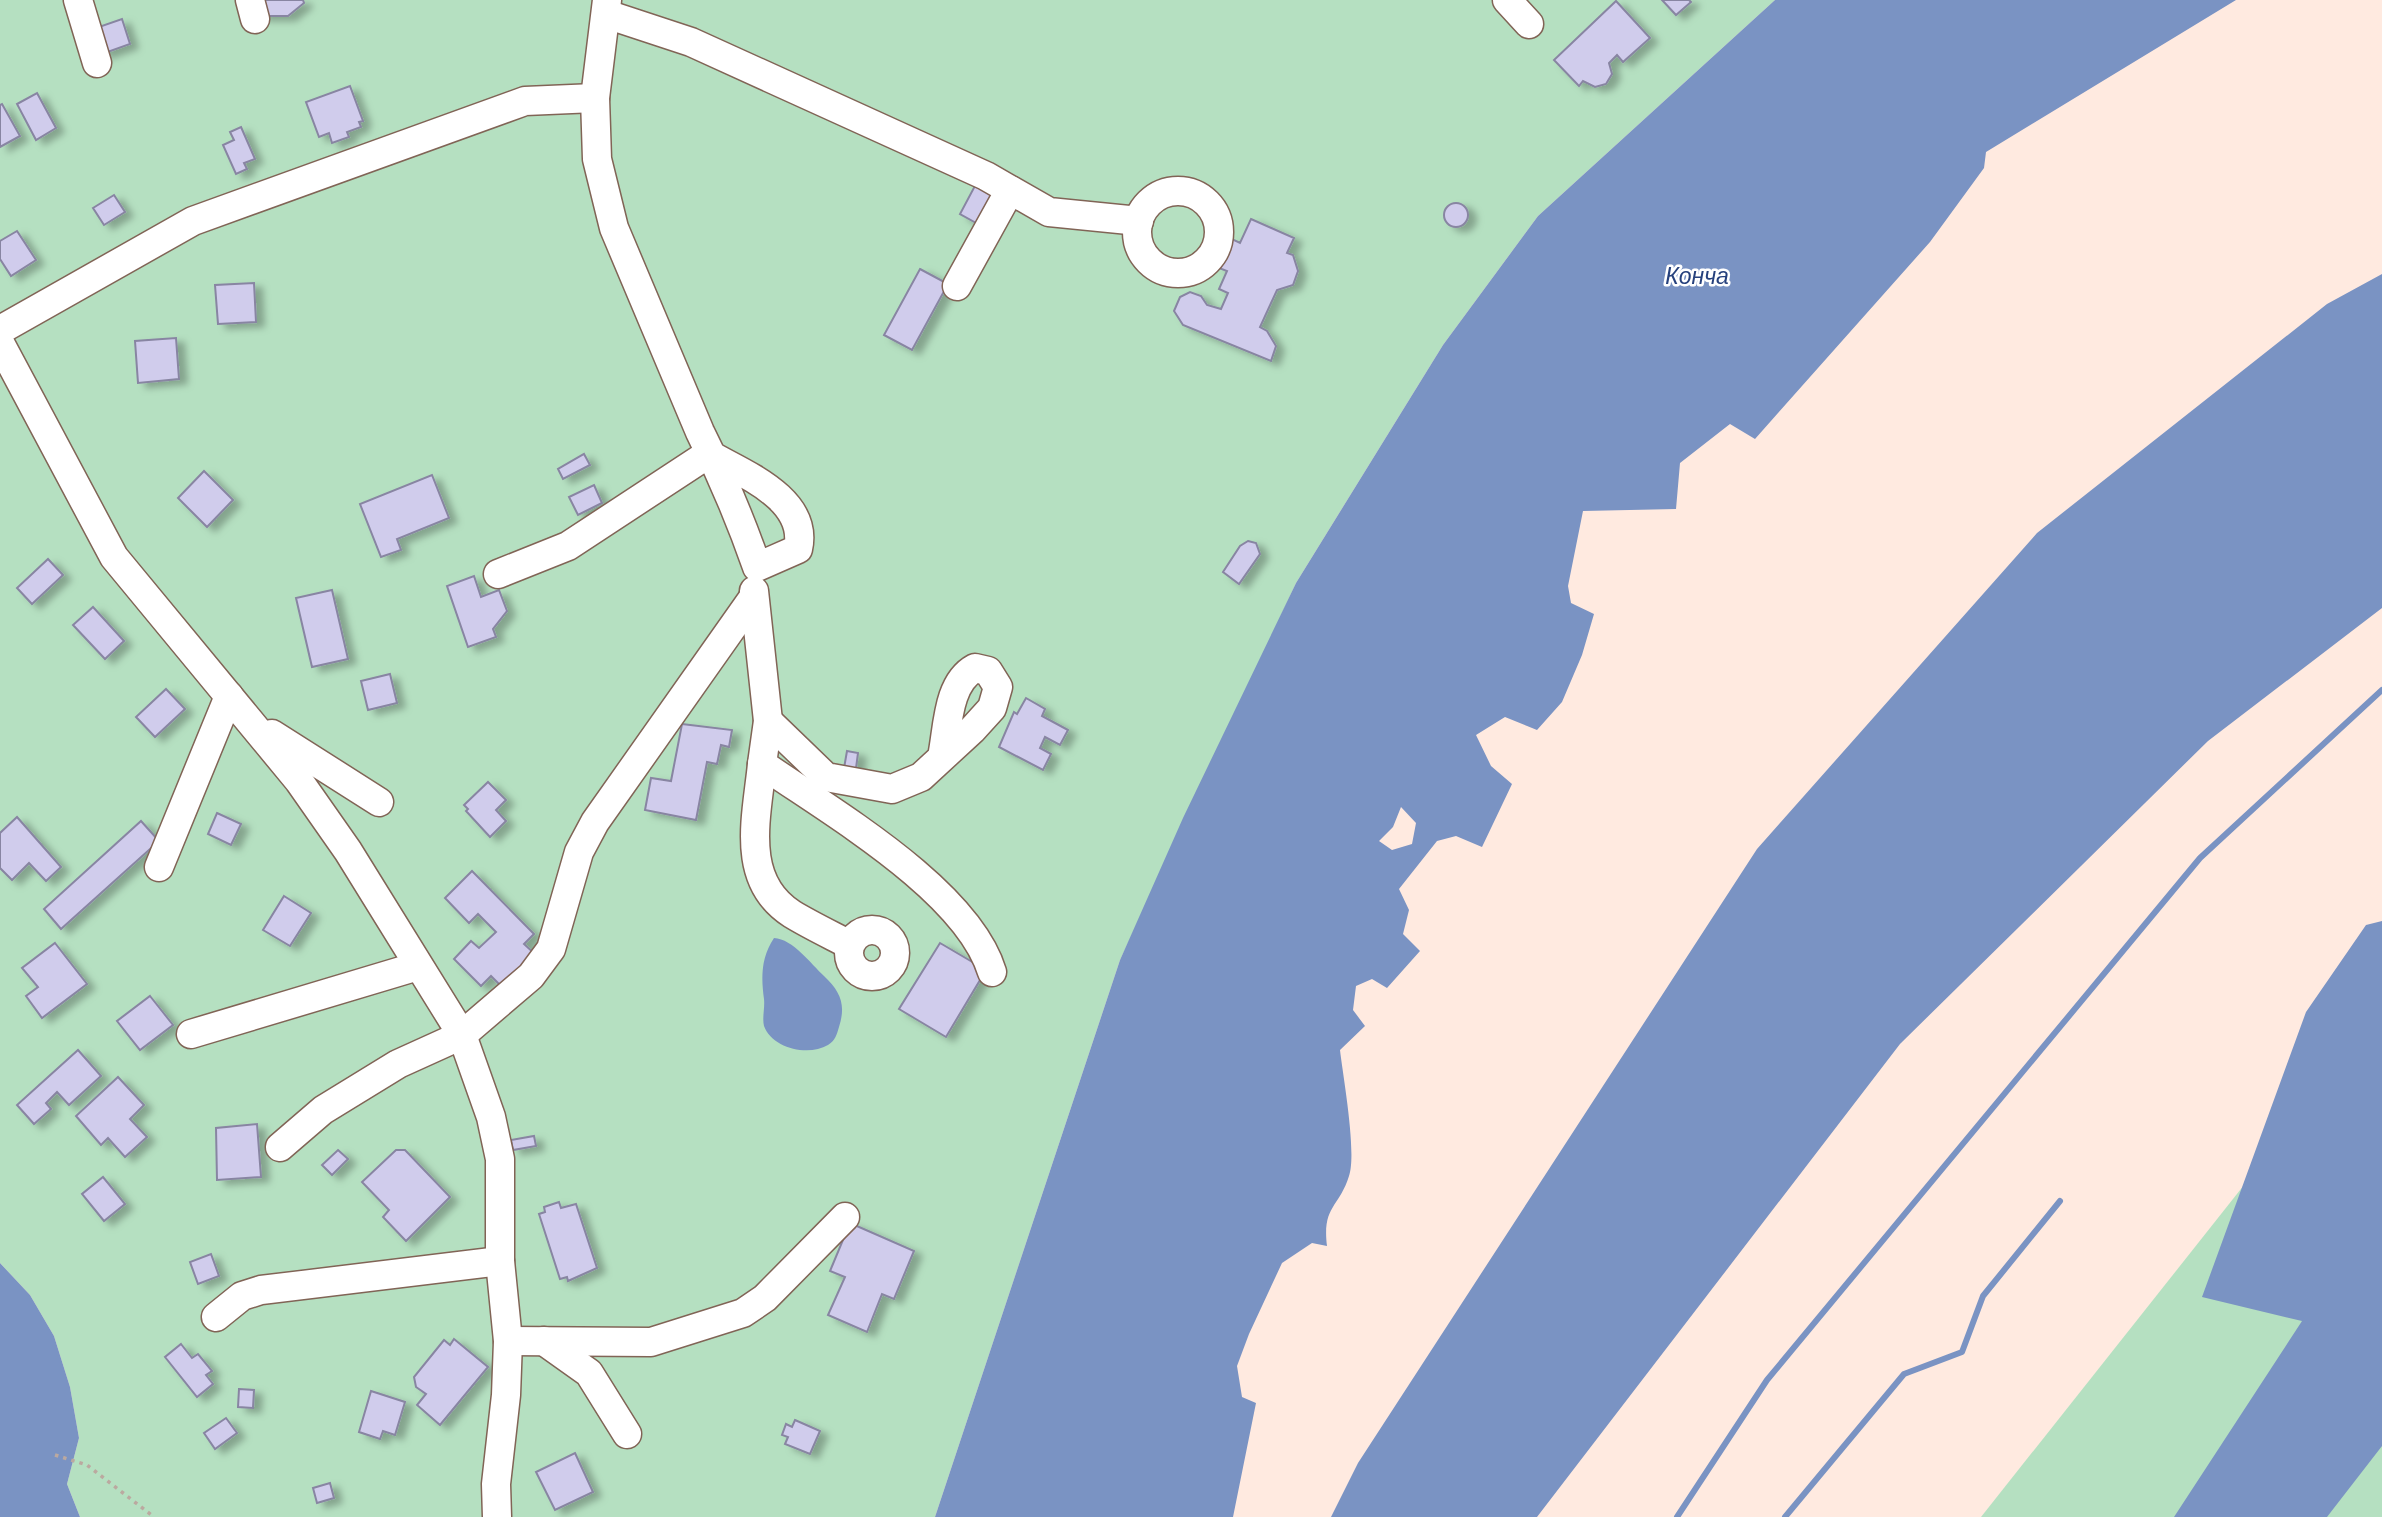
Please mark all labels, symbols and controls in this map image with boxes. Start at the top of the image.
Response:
water label: Конча [1665,261,1729,291]

